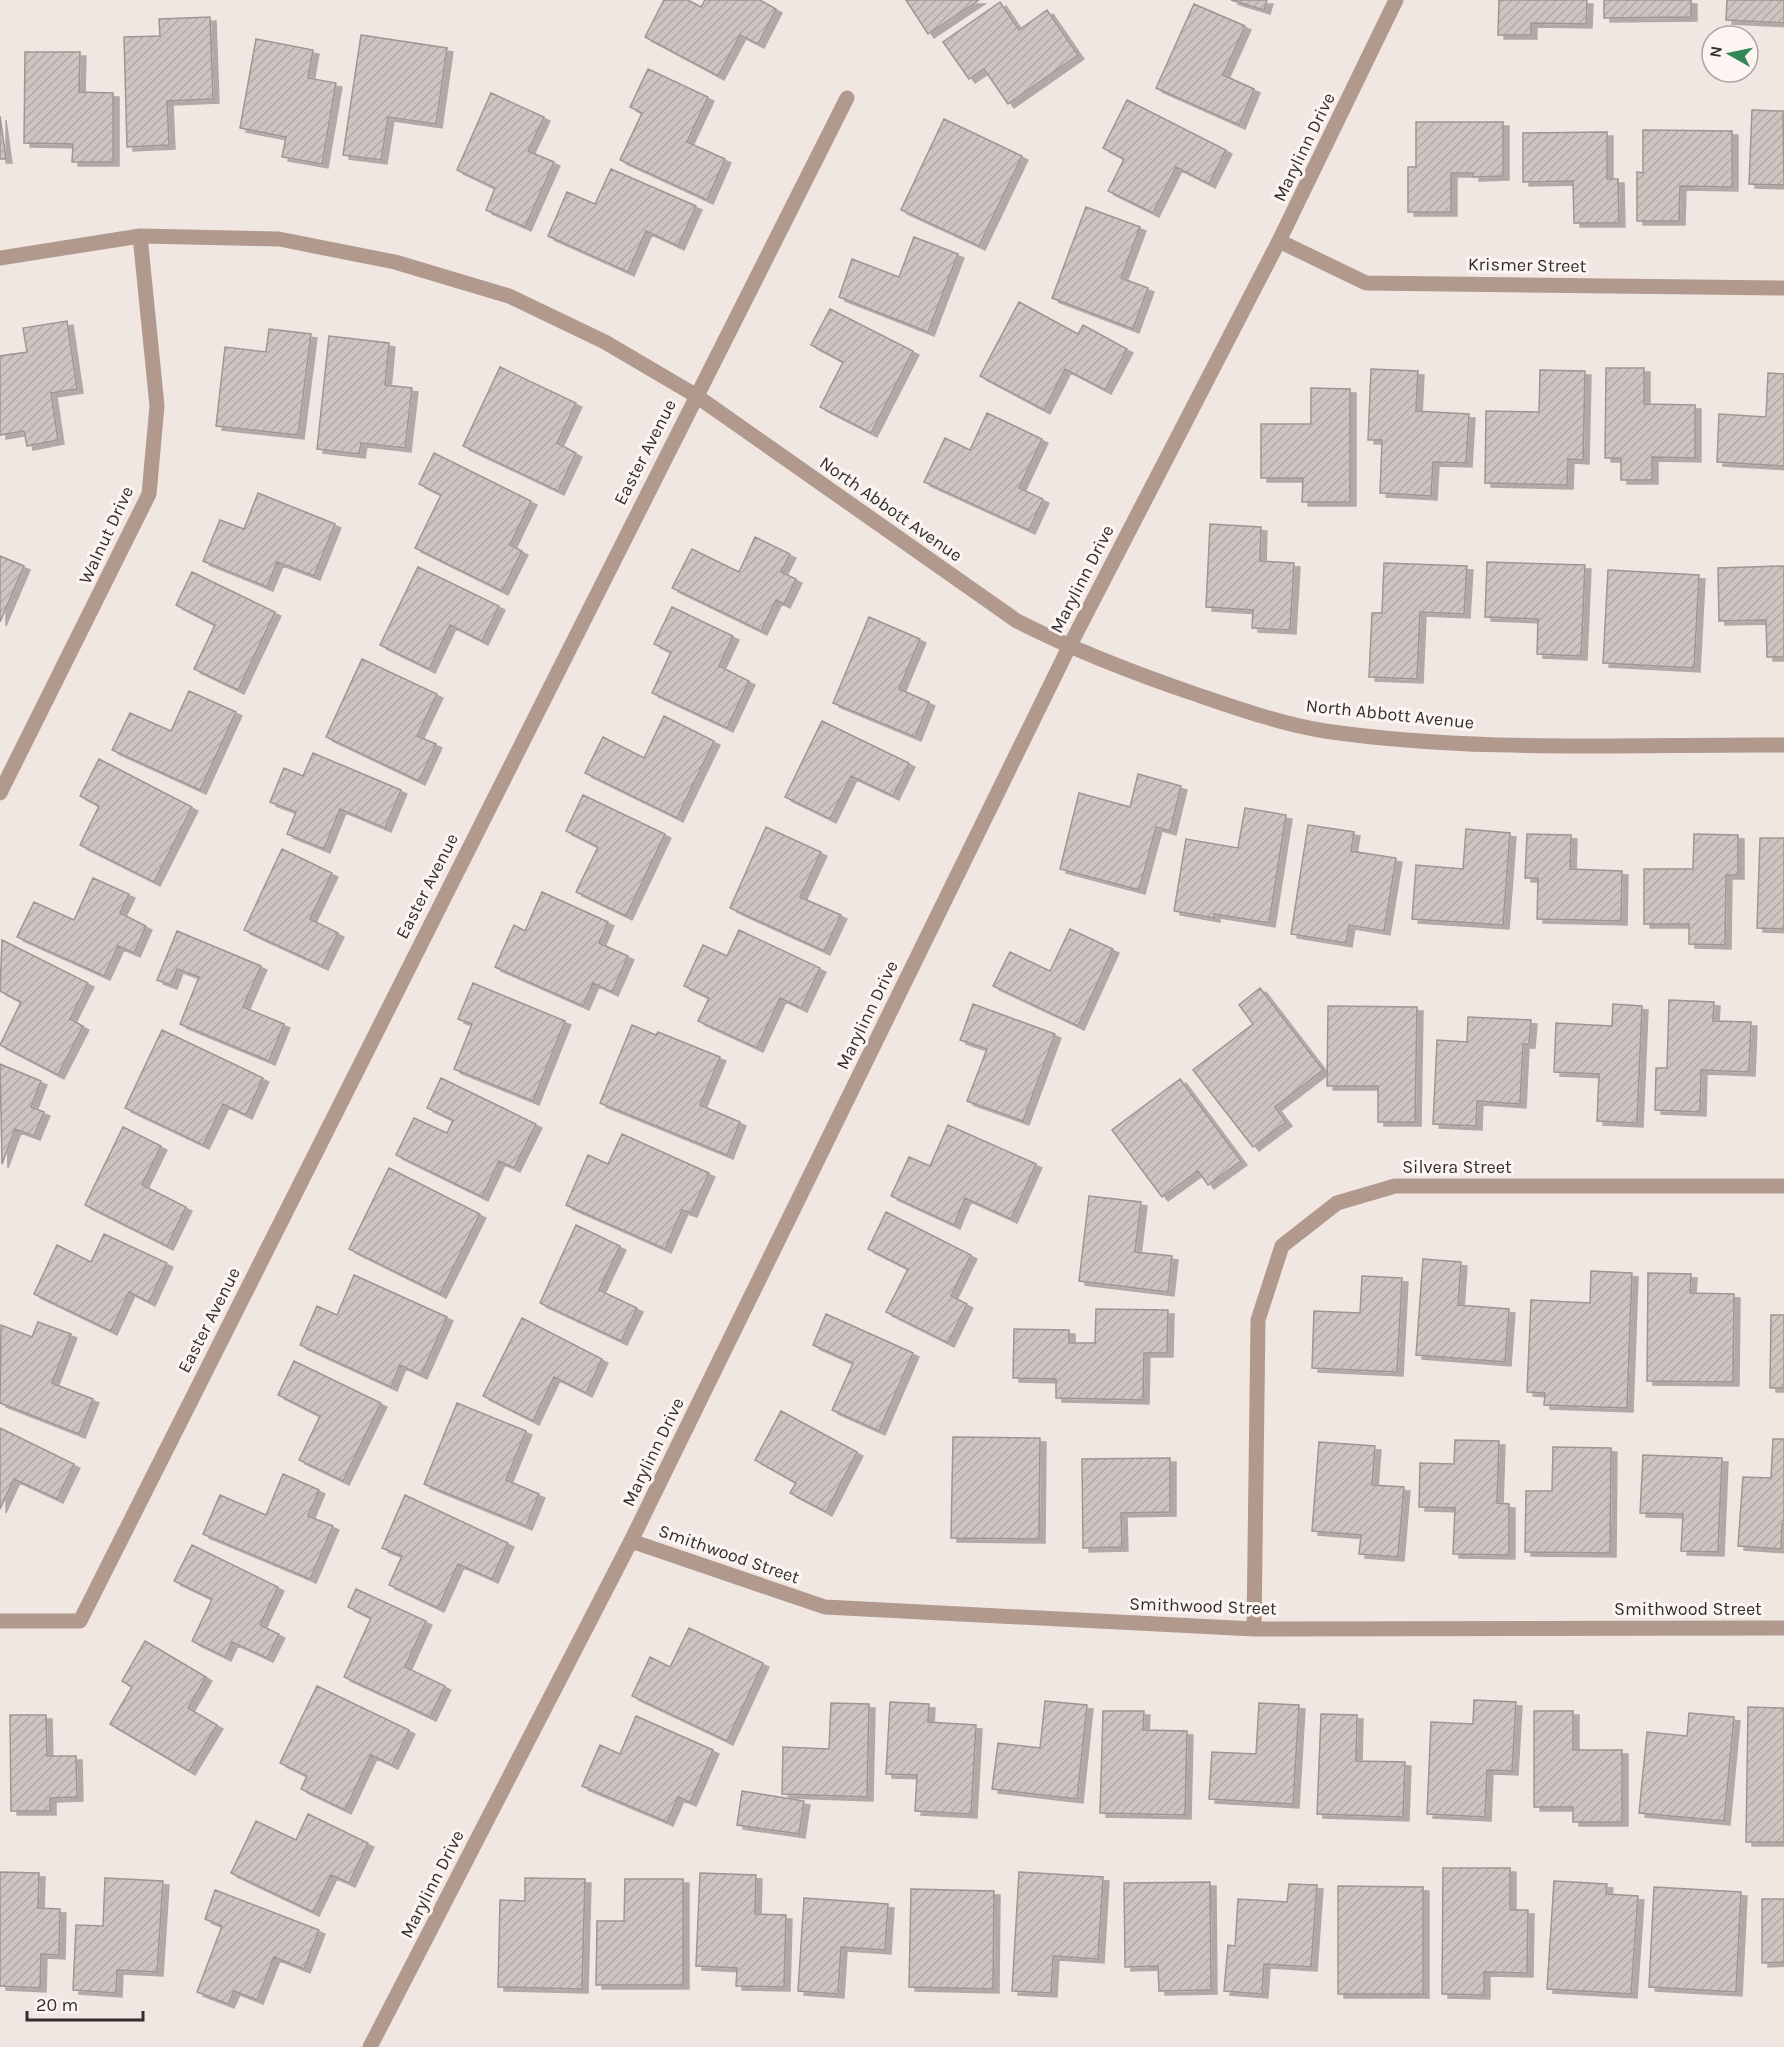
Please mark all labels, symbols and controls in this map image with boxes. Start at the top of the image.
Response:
north arrow [1700,24,1760,84]
text: N [1705,45,1726,59]
street label: Marylinn Drive [1268,89,1340,205]
street label: Krismer Street [1468,253,1587,277]
street label: Easter Avenue [609,396,681,508]
street label: North Abbott Avenue [815,451,967,567]
street label: Walnut Drive [74,483,138,587]
street label: Marylinn Drive [1045,521,1119,637]
street label: North Abbott Avenue [1305,694,1475,734]
street label: Easter Avenue [391,830,463,942]
street label: Marylinn Drive [831,957,903,1073]
street label: Silvera Street [1402,1156,1512,1178]
street label: Easter Avenue [173,1264,245,1376]
street label: Marylinn Drive [617,1394,689,1510]
street label: Smithwood Street [656,1520,803,1589]
street label: Smithwood Street [1129,1592,1277,1620]
street label: Smithwood Street [1614,1598,1762,1620]
street label: Marylinn Drive [395,1826,469,1942]
scale bar [27,1984,142,2022]
text: 20 m [36,1994,78,2016]

